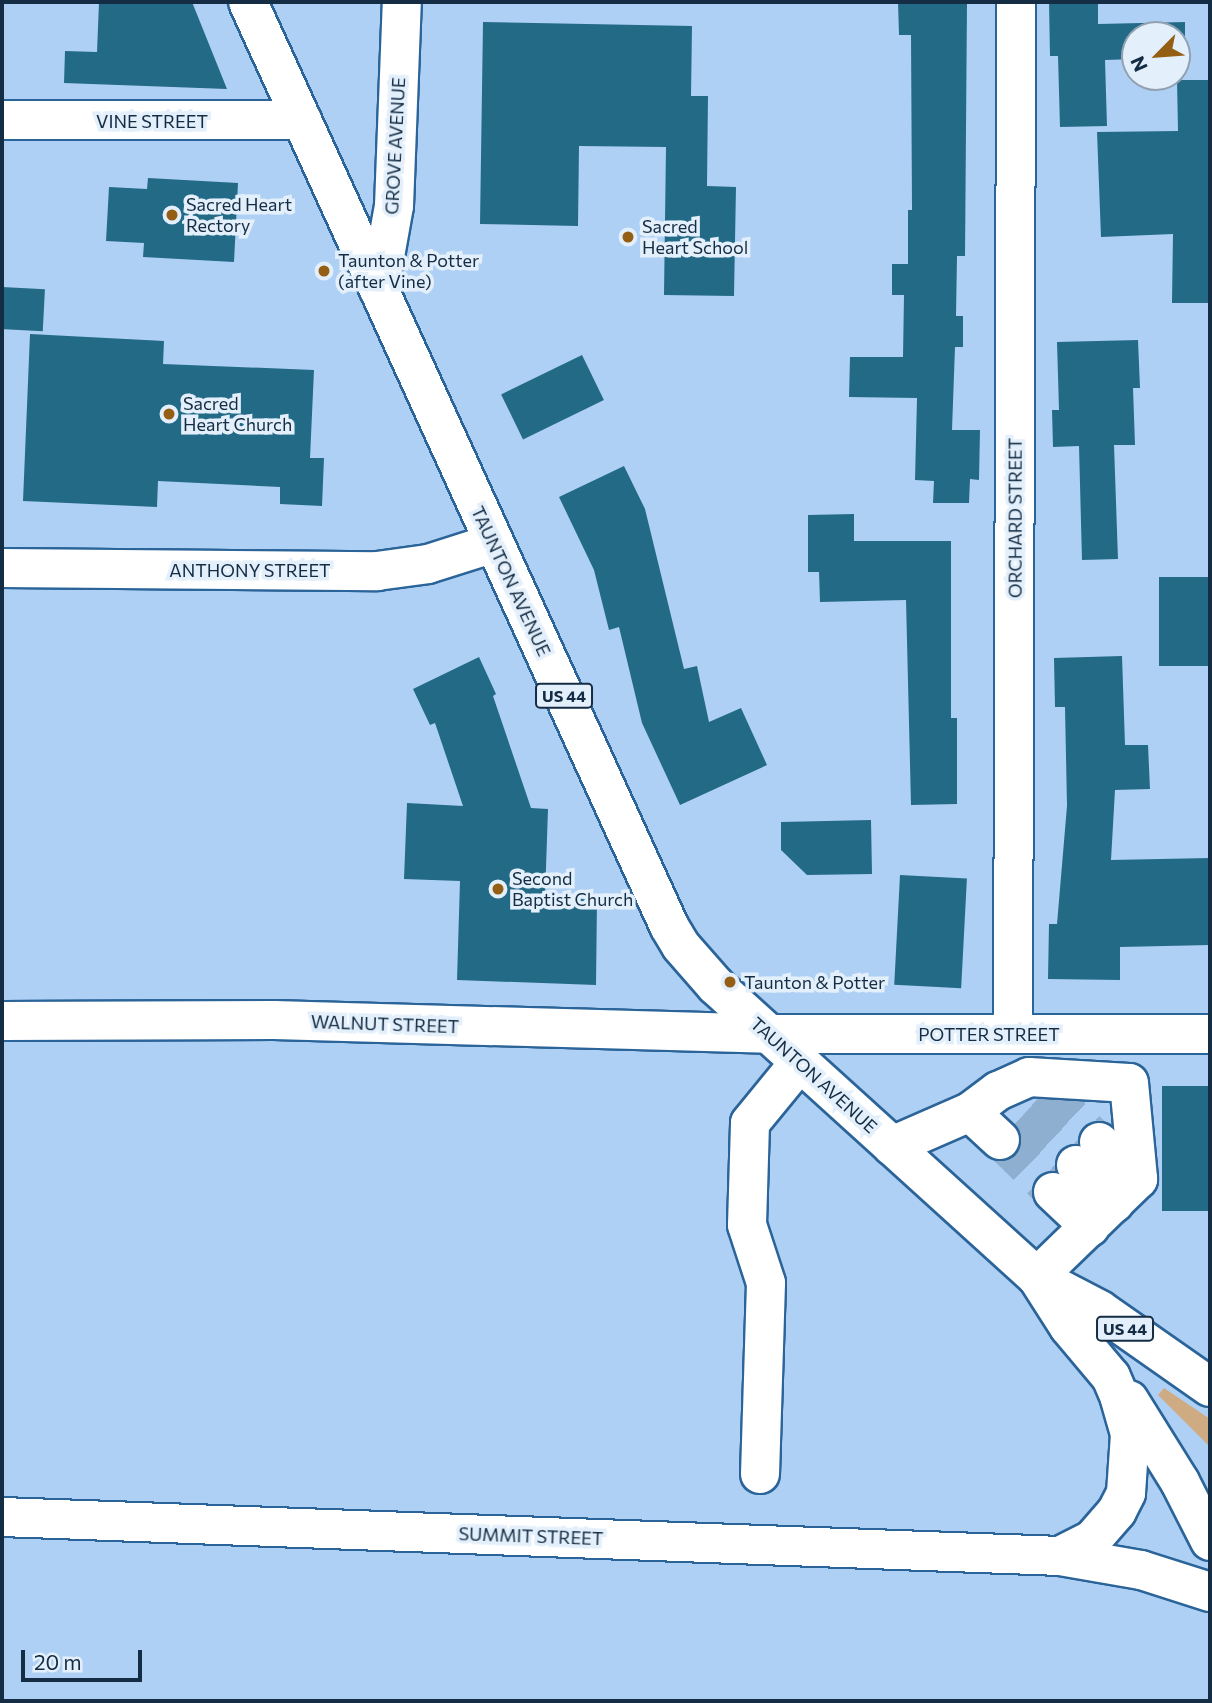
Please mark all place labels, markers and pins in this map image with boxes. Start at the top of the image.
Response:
place label: Sacred Heart Rectory [186,194,292,236]
marker: Sacred Heart Rectory [164,207,180,223]
place label: Sacred Heart School [642,216,748,258]
marker: Sacred Heart School [620,229,636,245]
place label: Taunton & Potter (after Vine) [338,250,479,292]
marker: Taunton & Potter (after Vine) [316,263,332,279]
place label: Sacred Heart Church [183,393,292,436]
marker: Sacred Heart Church [161,406,177,422]
place label: Second Baptist Church [512,868,633,910]
marker: Second Baptist Church [490,881,506,897]
place label: Taunton & Potter [744,971,885,993]
marker: Taunton & Potter [722,974,738,990]

